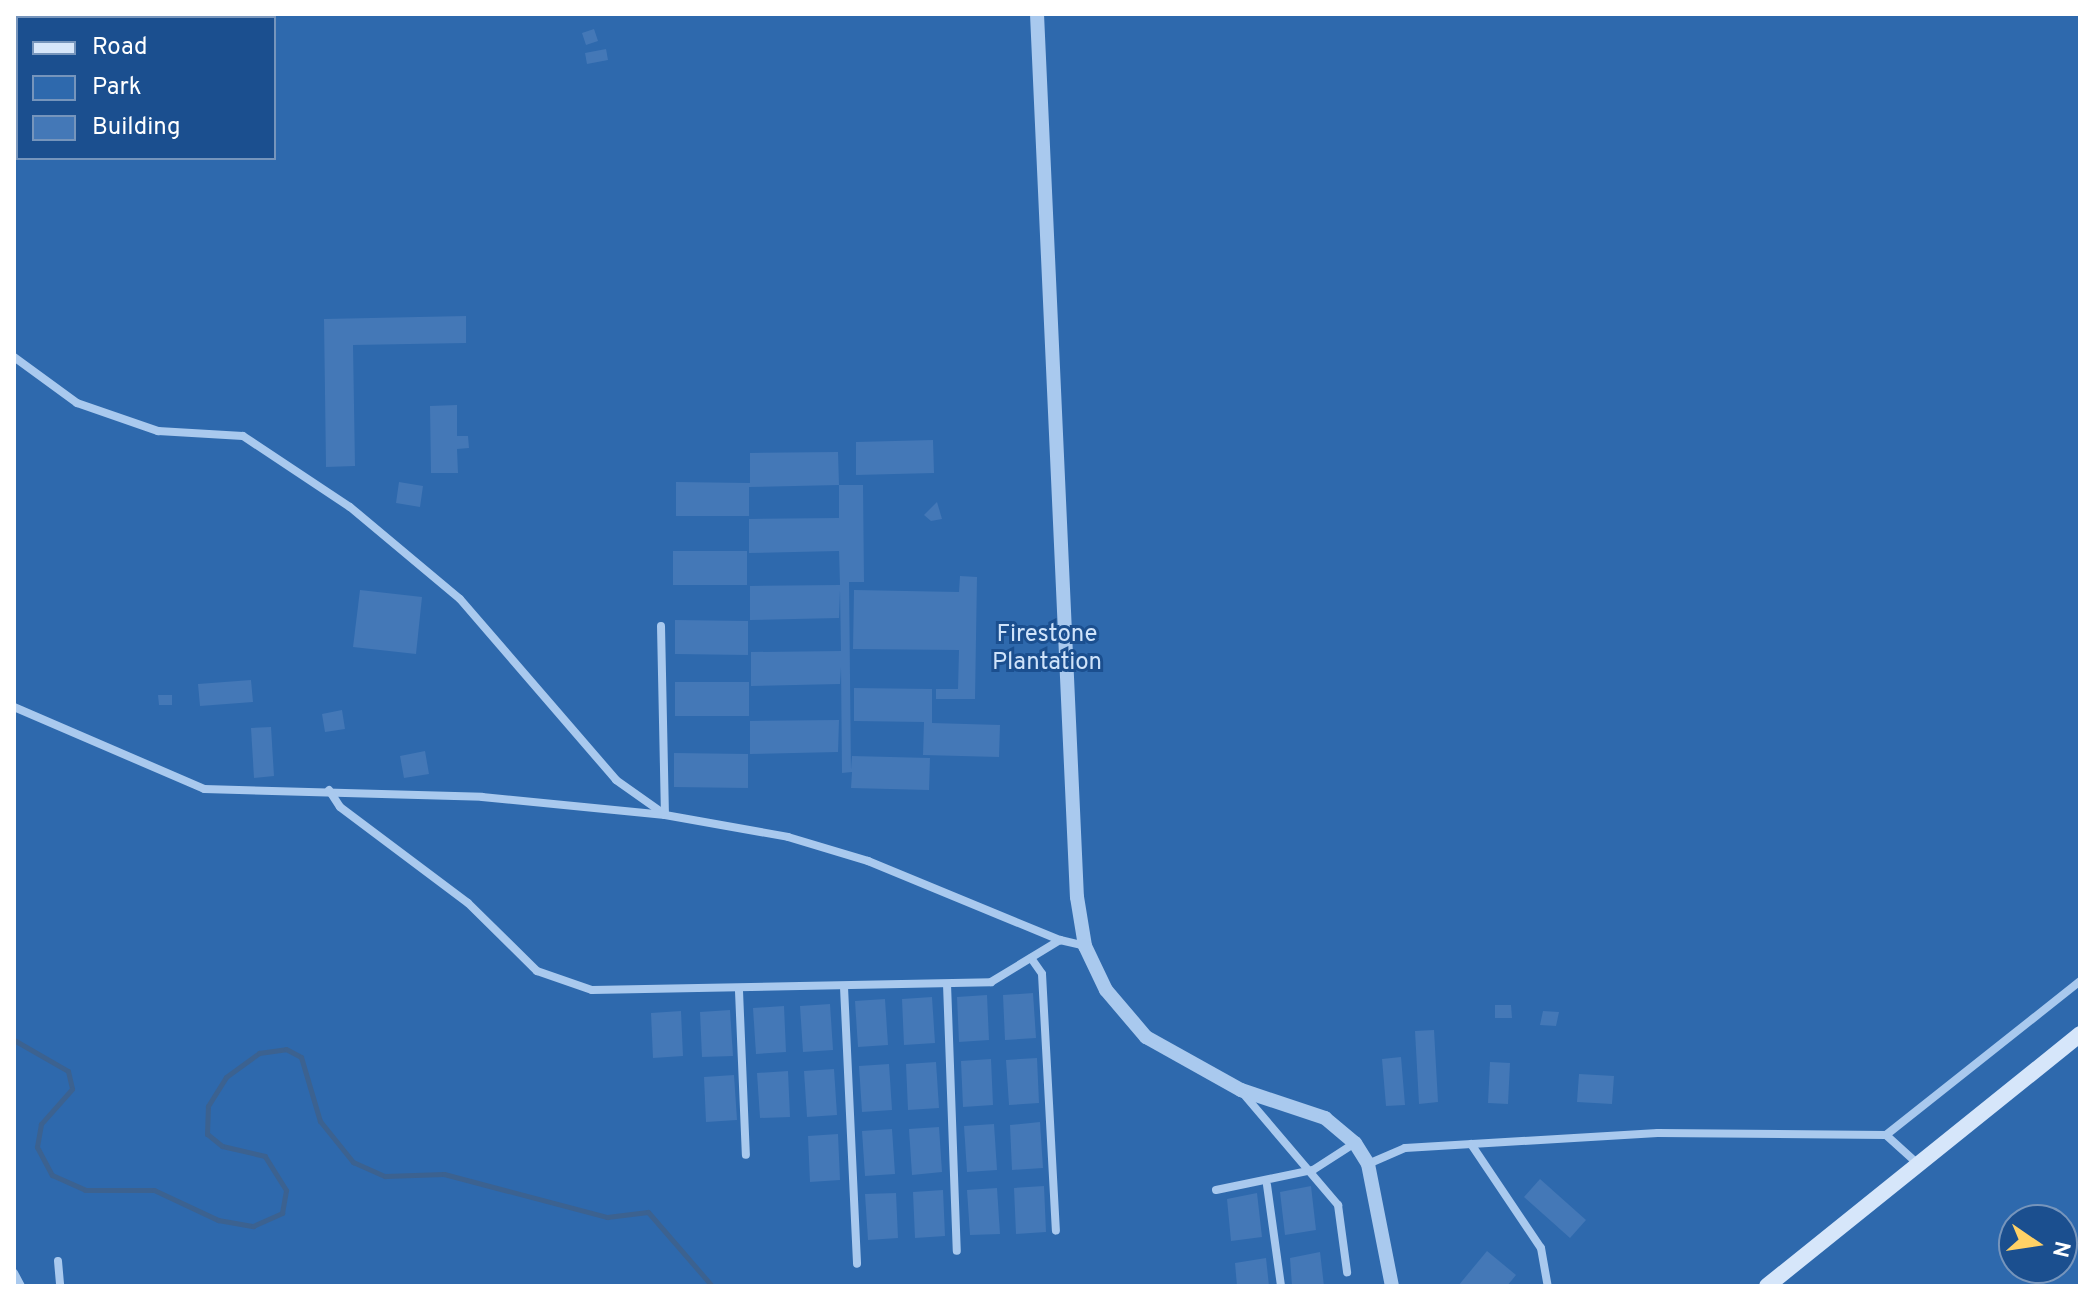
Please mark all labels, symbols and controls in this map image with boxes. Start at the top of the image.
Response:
legend [16,16,276,160]
text: Road [92,33,148,63]
text: Park [92,73,142,103]
text: Building [92,113,181,143]
park label: Firestone Plantation [992,622,1102,678]
north arrow [1998,1204,2078,1284]
text: N [2045,1238,2075,1260]

